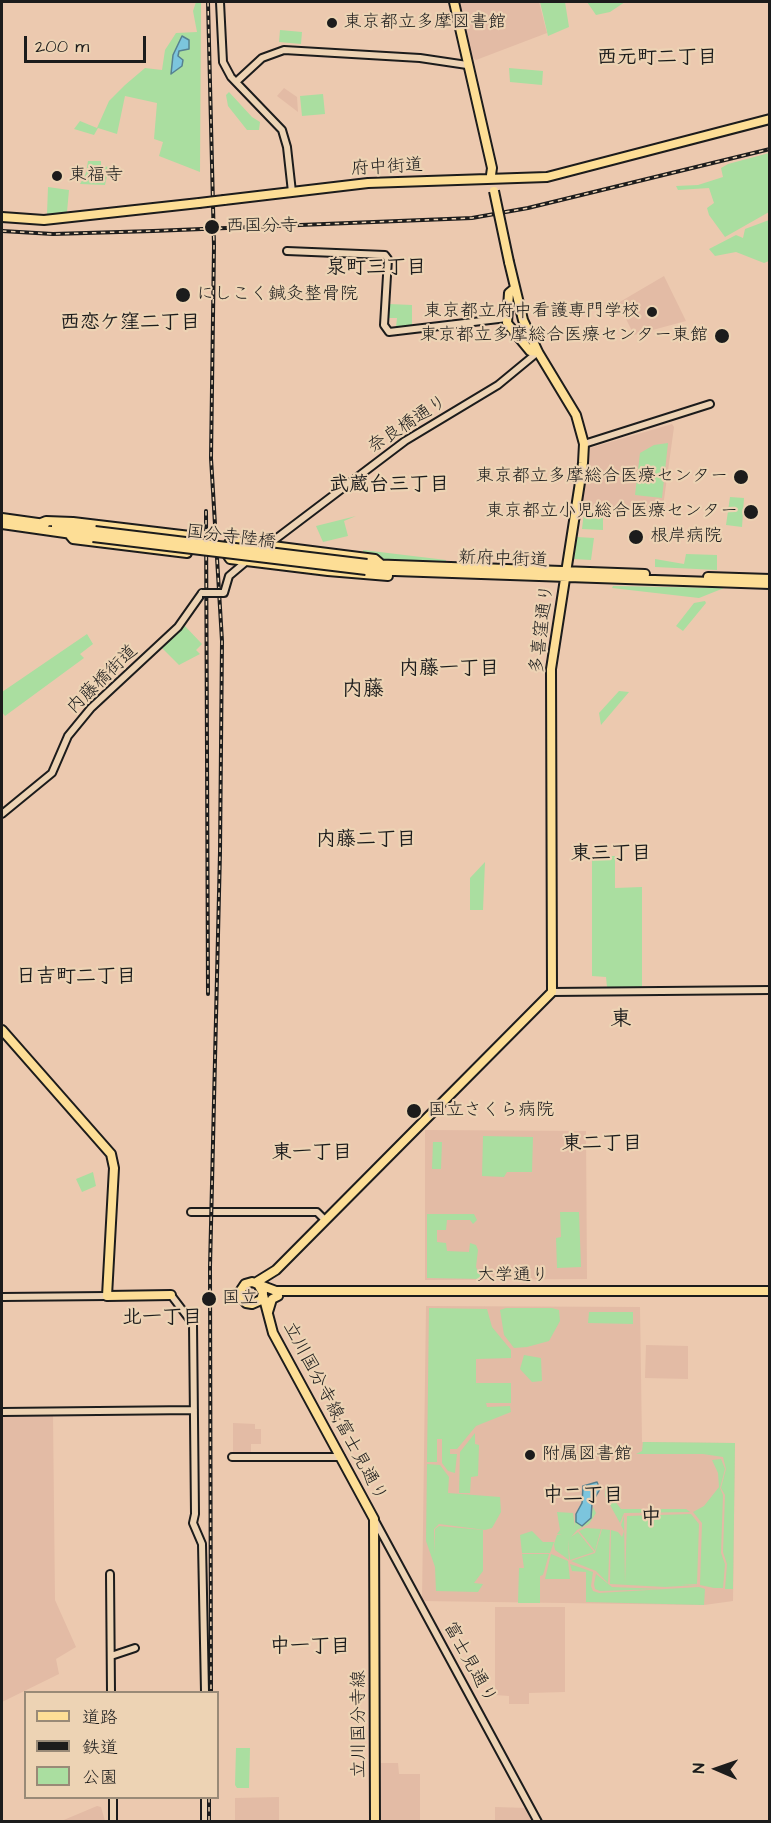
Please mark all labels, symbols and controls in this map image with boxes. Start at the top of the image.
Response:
place label: 東京都立多摩図書館 [344,12,506,34]
marker: 東京都立多摩図書館 [325,16,339,30]
scale bar [27,24,148,62]
text: 200 m [35,34,89,59]
district label: 西元町二丁目 [597,47,717,71]
street label: 府中街道 [350,155,424,181]
place label: 東福寺 [69,165,123,187]
marker: 東福寺 [50,169,64,183]
place label: 西国分寺 [226,216,298,238]
marker: 西国分寺 [203,218,221,236]
district label: 泉町三丁目 [326,257,426,281]
place label: にしこく鍼灸整骨院 [196,284,358,306]
marker: にしこく鍼灸整骨院 [174,286,192,304]
place label: 東京都立府中看護専門学校 [424,301,640,323]
marker: 東京都立府中看護専門学校 [645,305,659,319]
district label: 西恋ケ窪二丁目 [60,312,200,336]
place label: 東京都立多摩総合医療センター東館 [420,325,708,347]
marker: 東京都立多摩総合医療センター東館 [713,327,731,345]
street label: 奈良橋通り [364,391,452,459]
place label: 東京都立多摩総合医療センター [476,466,728,488]
marker: 東京都立多摩総合医療センター [732,468,750,486]
district label: 武蔵台三丁目 [329,474,449,498]
place label: 東京都立小児総合医療センター [486,501,738,523]
marker: 東京都立小児総合医療センター [742,503,760,521]
street label: 国分寺陸橋 [185,522,277,554]
place label: 根岸病院 [650,526,722,548]
marker: 根岸病院 [627,528,645,546]
street label: 新府中街道 [458,548,548,572]
street label: 多喜窪通り [527,583,559,675]
street label: 内藤橋街道 [63,641,143,719]
district label: 内藤一丁目 [399,658,499,682]
district label: 内藤 [342,678,384,704]
district label: 内藤二丁目 [316,829,416,853]
district label: 東三丁目 [571,843,651,867]
district label: 日吉町二丁目 [16,966,136,990]
district label: 東 [611,1008,631,1034]
place label: 国立さくら病院 [428,1100,554,1122]
marker: 国立さくら病院 [405,1102,423,1120]
district label: 東二丁目 [562,1133,642,1157]
district label: 東一丁目 [272,1142,352,1166]
street label: 大学通り [477,1265,549,1287]
place label: 国立 [222,1288,258,1310]
marker: 国立 [200,1290,218,1308]
district label: 北一丁目 [122,1307,202,1331]
street label: 立川国分寺線;富士見通り [277,1319,391,1505]
place label: 附属図書館 [542,1444,632,1466]
marker: 附属図書館 [523,1448,537,1462]
district label: 中二丁目 [543,1485,623,1509]
district label: 中 [641,1506,661,1532]
street label: 富士見通り [438,1618,500,1708]
district label: 中一丁目 [270,1636,350,1660]
street label: 立川国分寺線 [349,1670,371,1778]
legend [24,1691,219,1799]
text: 道路 [82,1705,118,1730]
text: 鉄道 [82,1735,118,1760]
north arrow [687,1739,747,1799]
text: N [688,1763,710,1774]
text: 公園 [82,1765,118,1790]

